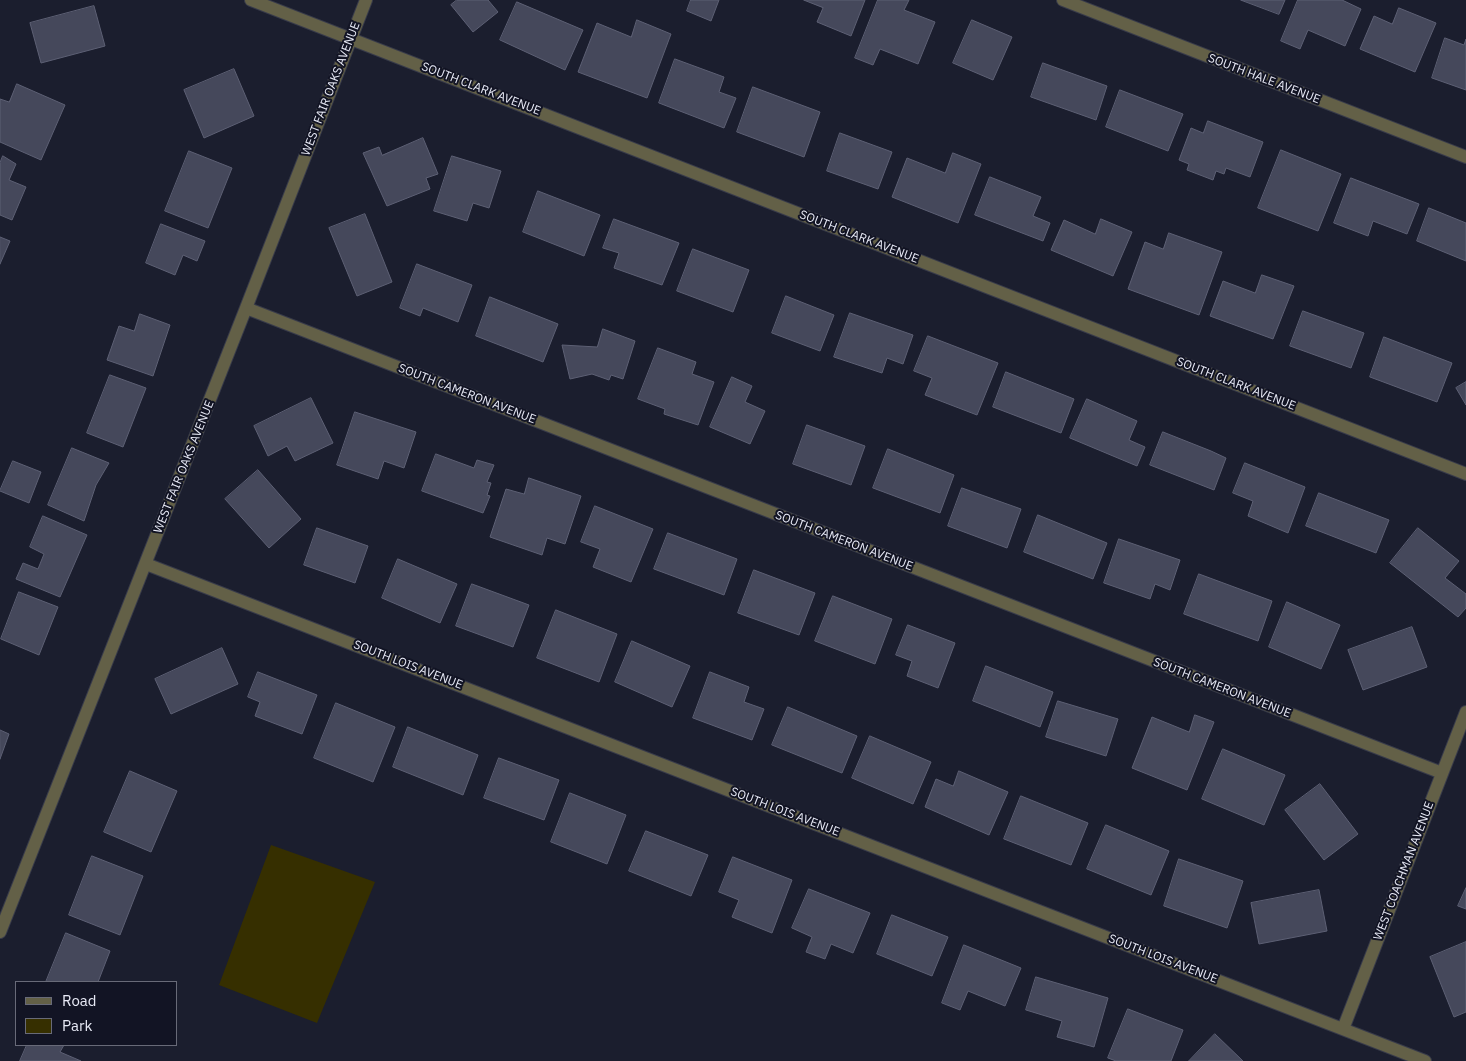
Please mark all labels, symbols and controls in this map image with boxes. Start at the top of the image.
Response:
street label: WEST FAIR OAKS AVENUE [299,20,363,158]
street label: SOUTH HALE AVENUE [1206,51,1322,107]
street label: SOUTH CLARK AVENUE [419,60,543,118]
street label: SOUTH CLARK AVENUE [797,208,921,266]
street label: SOUTH CLARK AVENUE [1174,355,1298,413]
street label: SOUTH CAMERON AVENUE [396,361,538,427]
street label: WEST FAIR OAKS AVENUE [151,399,217,535]
street label: SOUTH CAMERON AVENUE [773,508,915,574]
street label: SOUTH LOIS AVENUE [351,638,465,692]
street label: SOUTH CAMERON AVENUE [1151,655,1293,721]
street label: SOUTH LOIS AVENUE [728,785,842,839]
street label: WEST COACHMAN AVENUE [1371,800,1437,942]
street label: SOUTH LOIS AVENUE [1106,932,1220,986]
legend [15,981,178,1046]
text: Road [62,991,97,1010]
text: Park [62,1016,92,1035]

